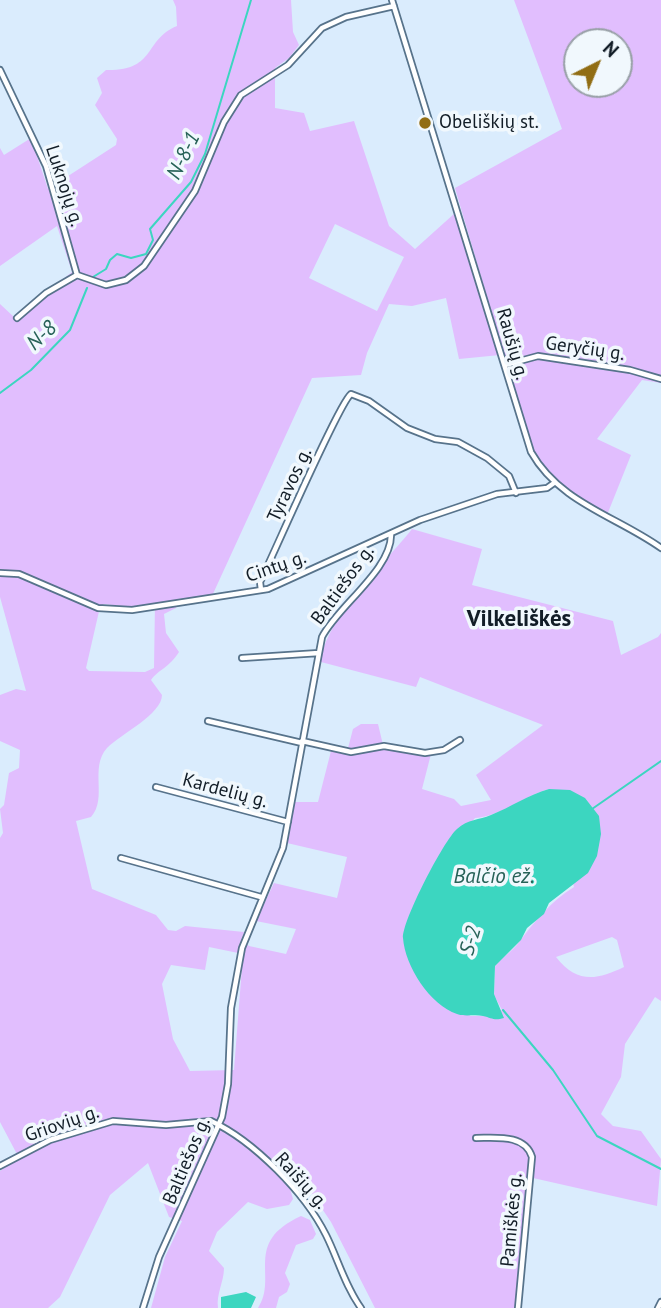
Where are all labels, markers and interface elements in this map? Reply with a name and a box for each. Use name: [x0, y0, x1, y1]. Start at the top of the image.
north arrow: [563, 28, 633, 98]
text: N: [598, 36, 624, 62]
place label: Obeliškių st.: [439, 112, 539, 134]
marker: Obeliškių st.: [417, 115, 433, 131]
water label: N-8-1: [162, 128, 206, 184]
street label: Luknojų g.: [40, 143, 88, 229]
street label: Raušių g.: [491, 306, 533, 382]
water label: N-8: [22, 316, 62, 356]
street label: Geryčių g.: [544, 332, 626, 366]
street label: Tyravos g.: [263, 444, 317, 526]
street label: Baltiešos g.: [307, 541, 379, 629]
street label: Cintų g.: [243, 546, 309, 588]
district label: Vilkeliškės: [467, 605, 571, 633]
street label: Kardelių g.: [180, 769, 270, 813]
water label: Balčio ež.: [454, 864, 534, 890]
water label: S-2: [455, 924, 487, 958]
street label: Griovių g.: [22, 1101, 102, 1147]
street label: Baltiešos g.: [158, 1114, 216, 1208]
street label: Raišių g.: [270, 1148, 332, 1214]
street label: Pamiškės g.: [497, 1172, 527, 1268]

